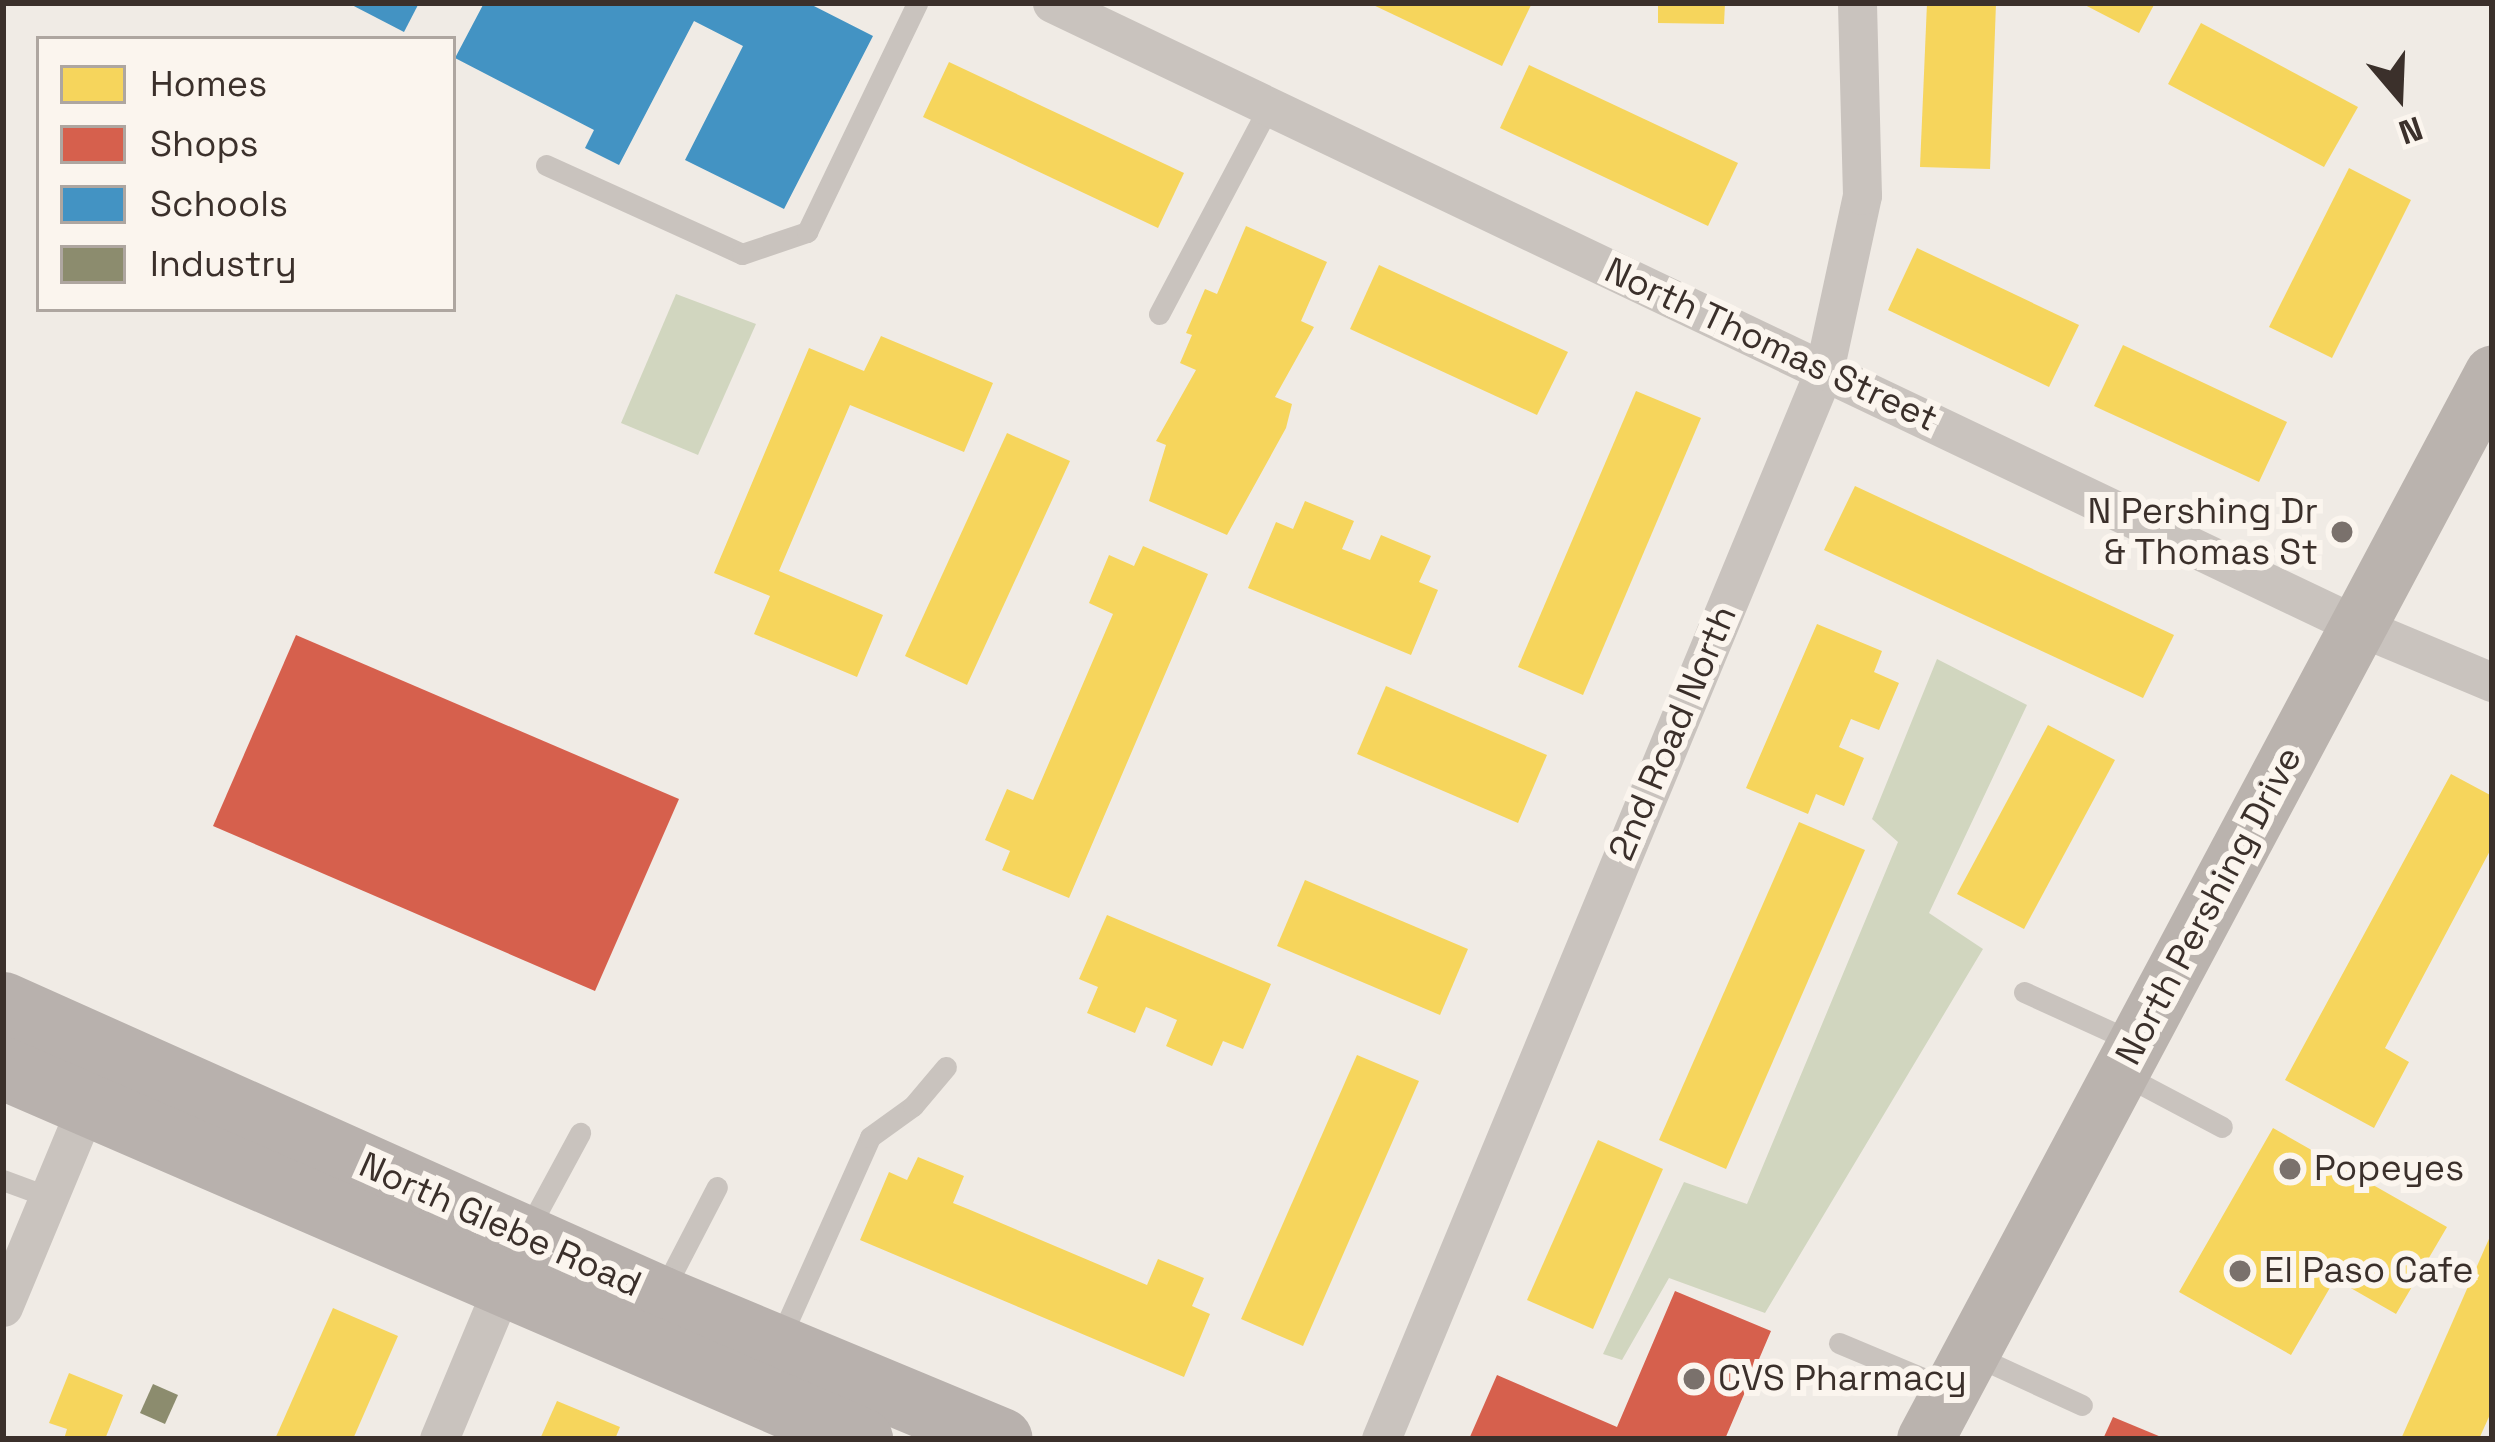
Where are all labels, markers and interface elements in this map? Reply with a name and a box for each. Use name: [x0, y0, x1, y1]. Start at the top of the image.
legend: [36, 36, 456, 312]
north arrow: [2339, 36, 2459, 156]
text: Homes: [150, 61, 267, 107]
text: N: [2393, 107, 2428, 153]
text: Shops: [150, 121, 259, 167]
text: Schools: [150, 181, 288, 227]
text: Industry: [150, 241, 297, 287]
street label: North Thomas Street: [1597, 249, 1945, 441]
place label: N Pershing Dr & Thomas St: [2088, 489, 2318, 574]
marker: N Pershing Dr & Thomas St: [2329, 519, 2355, 545]
street label: 2nd Road North: [1600, 599, 1746, 867]
street label: North Pershing Drive: [2107, 740, 2311, 1072]
street label: North Glebe Road: [353, 1144, 647, 1306]
place label: Popeyes: [2314, 1147, 2464, 1191]
marker: Popeyes: [2277, 1156, 2303, 1182]
place label: El Paso Cafe: [2264, 1249, 2474, 1293]
marker: El Paso Cafe: [2227, 1258, 2253, 1284]
place label: CVS Pharmacy: [1718, 1357, 1967, 1401]
marker: CVS Pharmacy: [1681, 1366, 1707, 1392]

